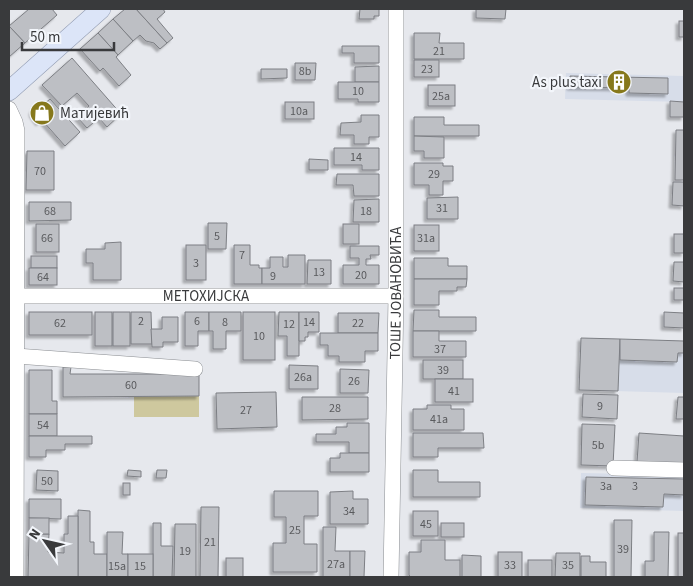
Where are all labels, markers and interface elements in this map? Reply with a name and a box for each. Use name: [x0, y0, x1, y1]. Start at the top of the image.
scale bar: [22, 20, 115, 52]
text: 50 m: [30, 27, 60, 48]
house number: 21: [433, 43, 445, 60]
house number: 23: [421, 61, 433, 78]
house number: 8b: [299, 63, 312, 80]
building icon: As plus taxi: [606, 69, 632, 95]
place label: As plus taxi: [532, 72, 602, 93]
house number: 10: [352, 83, 364, 100]
house number: 25a: [432, 88, 450, 105]
shop icon: Матијевић: [29, 100, 55, 126]
place label: Матијевић: [60, 103, 129, 124]
house number: 10a: [290, 103, 308, 120]
house number: 14: [350, 149, 362, 166]
house number: 70: [34, 163, 46, 180]
house number: 29: [428, 166, 440, 183]
house number: 31: [436, 200, 448, 217]
house number: 68: [44, 203, 56, 220]
house number: 18: [360, 203, 372, 220]
street label: ТОШЕ ЈОВАНОВИЋА: [385, 226, 407, 360]
house number: 5: [214, 228, 220, 245]
house number: 66: [41, 230, 53, 247]
house number: 31a: [417, 230, 435, 247]
house number: 7: [239, 247, 245, 264]
house number: 3: [193, 255, 199, 272]
house number: 13: [313, 264, 325, 281]
house number: 20: [355, 267, 367, 284]
house number: 9: [270, 268, 276, 285]
house number: 64: [37, 269, 49, 286]
street label: МЕТОХИЈСКА: [163, 286, 250, 307]
house number: 2: [138, 313, 144, 330]
house number: 6: [194, 313, 200, 330]
house number: 8: [222, 314, 228, 331]
house number: 14: [303, 314, 315, 331]
house number: 62: [54, 315, 66, 332]
house number: 22: [352, 315, 364, 332]
house number: 12: [283, 316, 295, 333]
house number: 10: [253, 328, 265, 345]
house number: 37: [434, 341, 446, 358]
house number: 39: [437, 362, 449, 379]
house number: 26a: [294, 369, 312, 386]
house number: 26: [348, 373, 360, 390]
house number: 60: [125, 377, 137, 394]
house number: 41: [448, 383, 460, 400]
house number: 9: [597, 398, 603, 415]
house number: 28: [329, 400, 341, 417]
house number: 27: [240, 402, 252, 419]
house number: 41a: [430, 411, 448, 428]
house number: 54: [37, 417, 49, 434]
house number: 5b: [592, 437, 605, 454]
house number: 50: [41, 473, 53, 490]
house number: 3a: [600, 478, 612, 495]
house number: 3: [632, 478, 638, 495]
house number: 34: [343, 503, 355, 520]
north arrow: [20, 516, 70, 566]
house number: 45: [420, 516, 432, 533]
house number: 25: [289, 522, 301, 539]
text: N: [24, 525, 46, 544]
house number: 21: [204, 534, 216, 551]
house number: 39: [617, 541, 629, 558]
house number: 19: [179, 543, 191, 560]
house number: 27a: [327, 556, 345, 573]
house number: 33: [504, 557, 516, 574]
house number: 35: [562, 557, 574, 574]
house number: 15a: [108, 558, 126, 575]
house number: 15: [134, 558, 146, 575]

